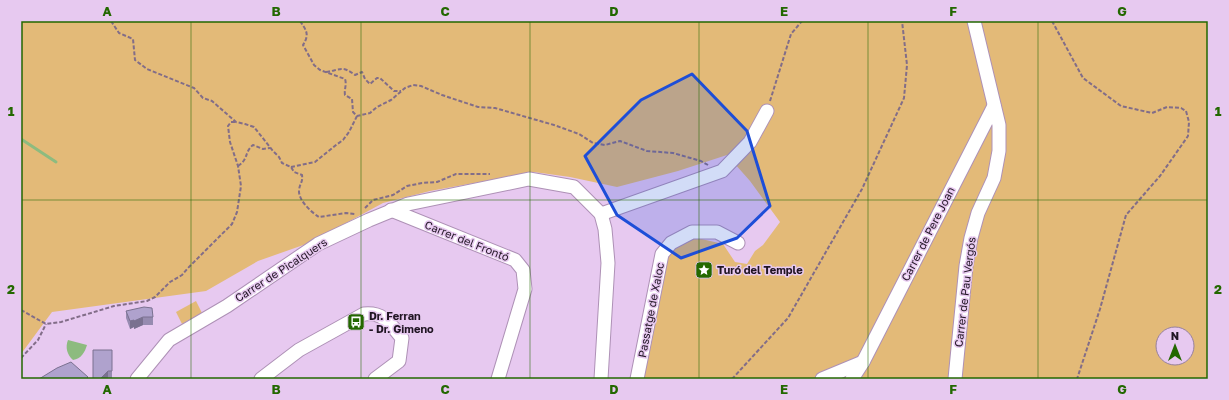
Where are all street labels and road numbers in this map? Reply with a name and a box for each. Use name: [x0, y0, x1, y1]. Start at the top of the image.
street label: Carrer de Pere Joan: [898, 185, 957, 283]
street label: Carrer del Frontó: [423, 218, 512, 264]
street label: Carrer de Picalquers: [232, 235, 329, 304]
street label: Carrer de Pau Vergós: [951, 236, 978, 348]
street label: Passatge de Xaloc: [635, 261, 666, 359]

